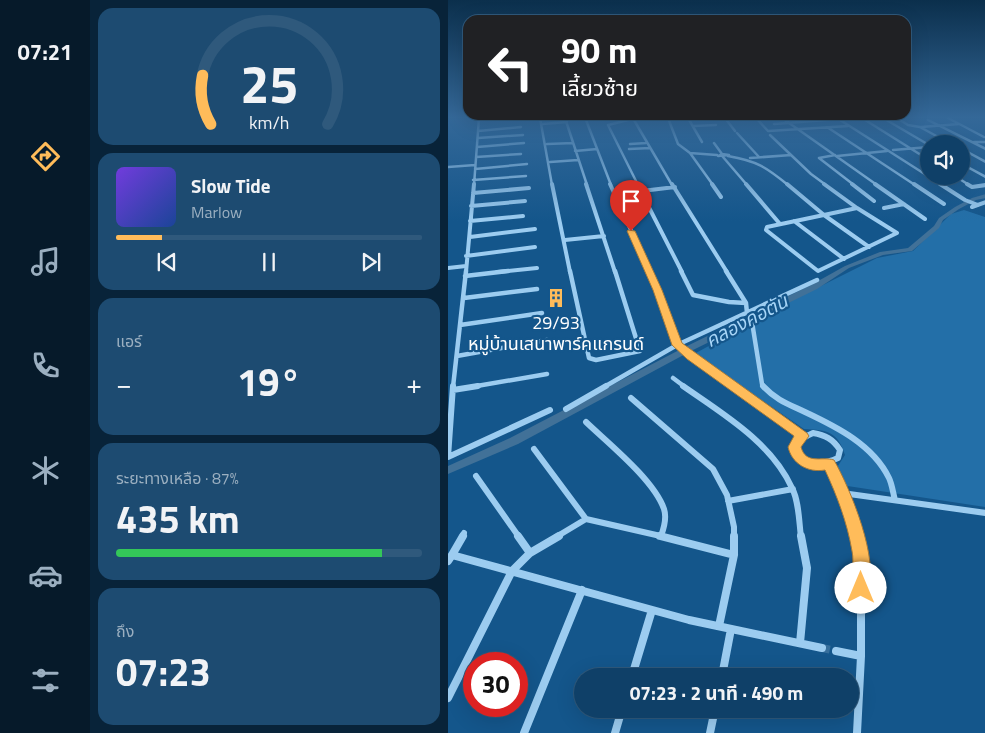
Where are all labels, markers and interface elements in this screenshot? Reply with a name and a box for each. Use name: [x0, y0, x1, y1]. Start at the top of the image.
text: 90 m: [561, 23, 637, 77]
text: 07:21: [18, 35, 72, 69]
icon: left: [478, 35, 543, 100]
text: 25: [240, 44, 298, 123]
text: เลี้ยวซ้าย: [561, 71, 638, 105]
text: km/h: [249, 109, 289, 136]
map controls: [920, 135, 970, 185]
button: sound: [920, 135, 970, 185]
icon: directions: [28, 139, 63, 174]
text: Slow Tide: [191, 171, 270, 200]
pin: [610, 180, 652, 231]
icon: arrive: [617, 187, 645, 215]
text: Marlow: [191, 200, 242, 224]
icon: music: [28, 244, 63, 279]
icon: previous: [153, 248, 181, 276]
icon: pause: [255, 248, 283, 276]
icon: next: [357, 248, 385, 276]
water label: คลองคอตัน: [699, 285, 794, 354]
building icon: 29/93 หมู่บ้านเสนาพาร์คแกรนด์: [545, 287, 567, 309]
place label: 29/93 หมู่บ้านเสนาพาร์คแกรนด์: [468, 309, 644, 357]
text: แอร์: [116, 329, 142, 353]
icon: phone: [28, 348, 63, 383]
text: 19°: [237, 353, 301, 411]
text: −: [116, 362, 132, 405]
text: +: [406, 362, 422, 405]
icon: climate: [28, 453, 63, 488]
text: ระยะทางเหลือ · 87%: [116, 466, 239, 490]
text: 435 km: [116, 490, 240, 548]
icon: car: [28, 558, 63, 593]
position arrow: [834, 561, 886, 613]
text: ถึง: [116, 619, 134, 643]
text: 07:23: [116, 643, 211, 701]
speed limit sign: 30: [463, 652, 528, 717]
icon: filters: [28, 663, 63, 698]
text: 07:23 · 2 นาที · 490 m: [630, 678, 803, 707]

